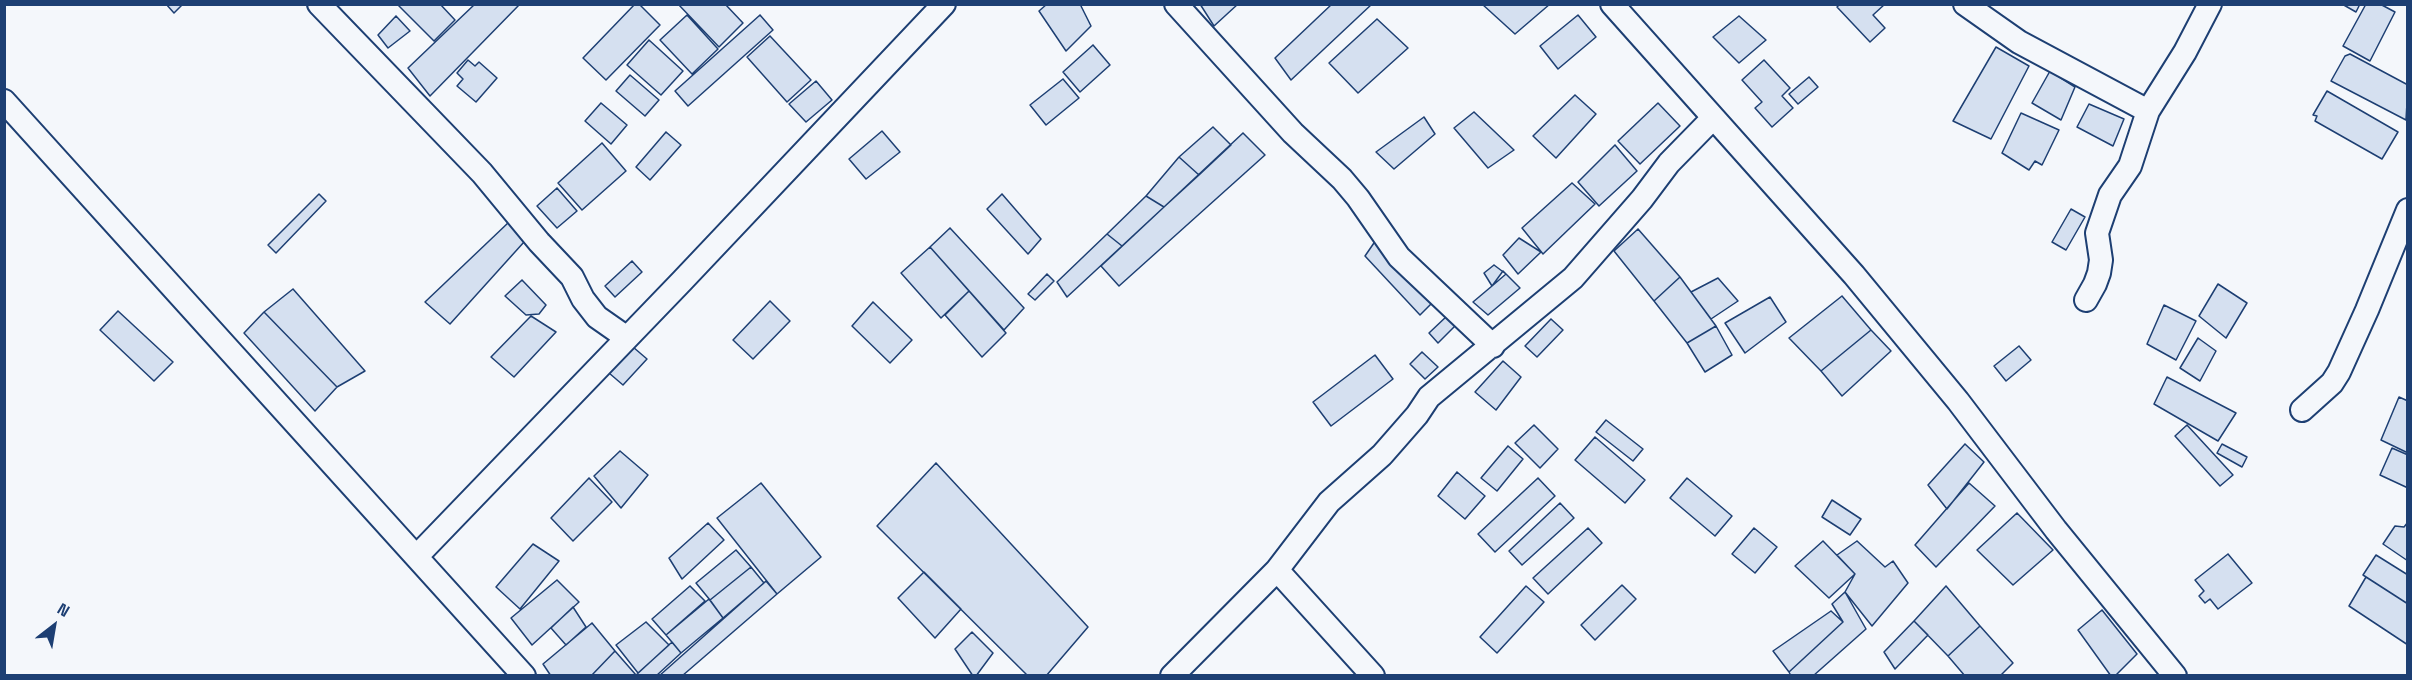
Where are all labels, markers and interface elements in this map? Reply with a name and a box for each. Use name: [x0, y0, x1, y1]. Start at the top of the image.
north arrow: [24, 596, 84, 656]
text: N: [54, 598, 74, 622]

